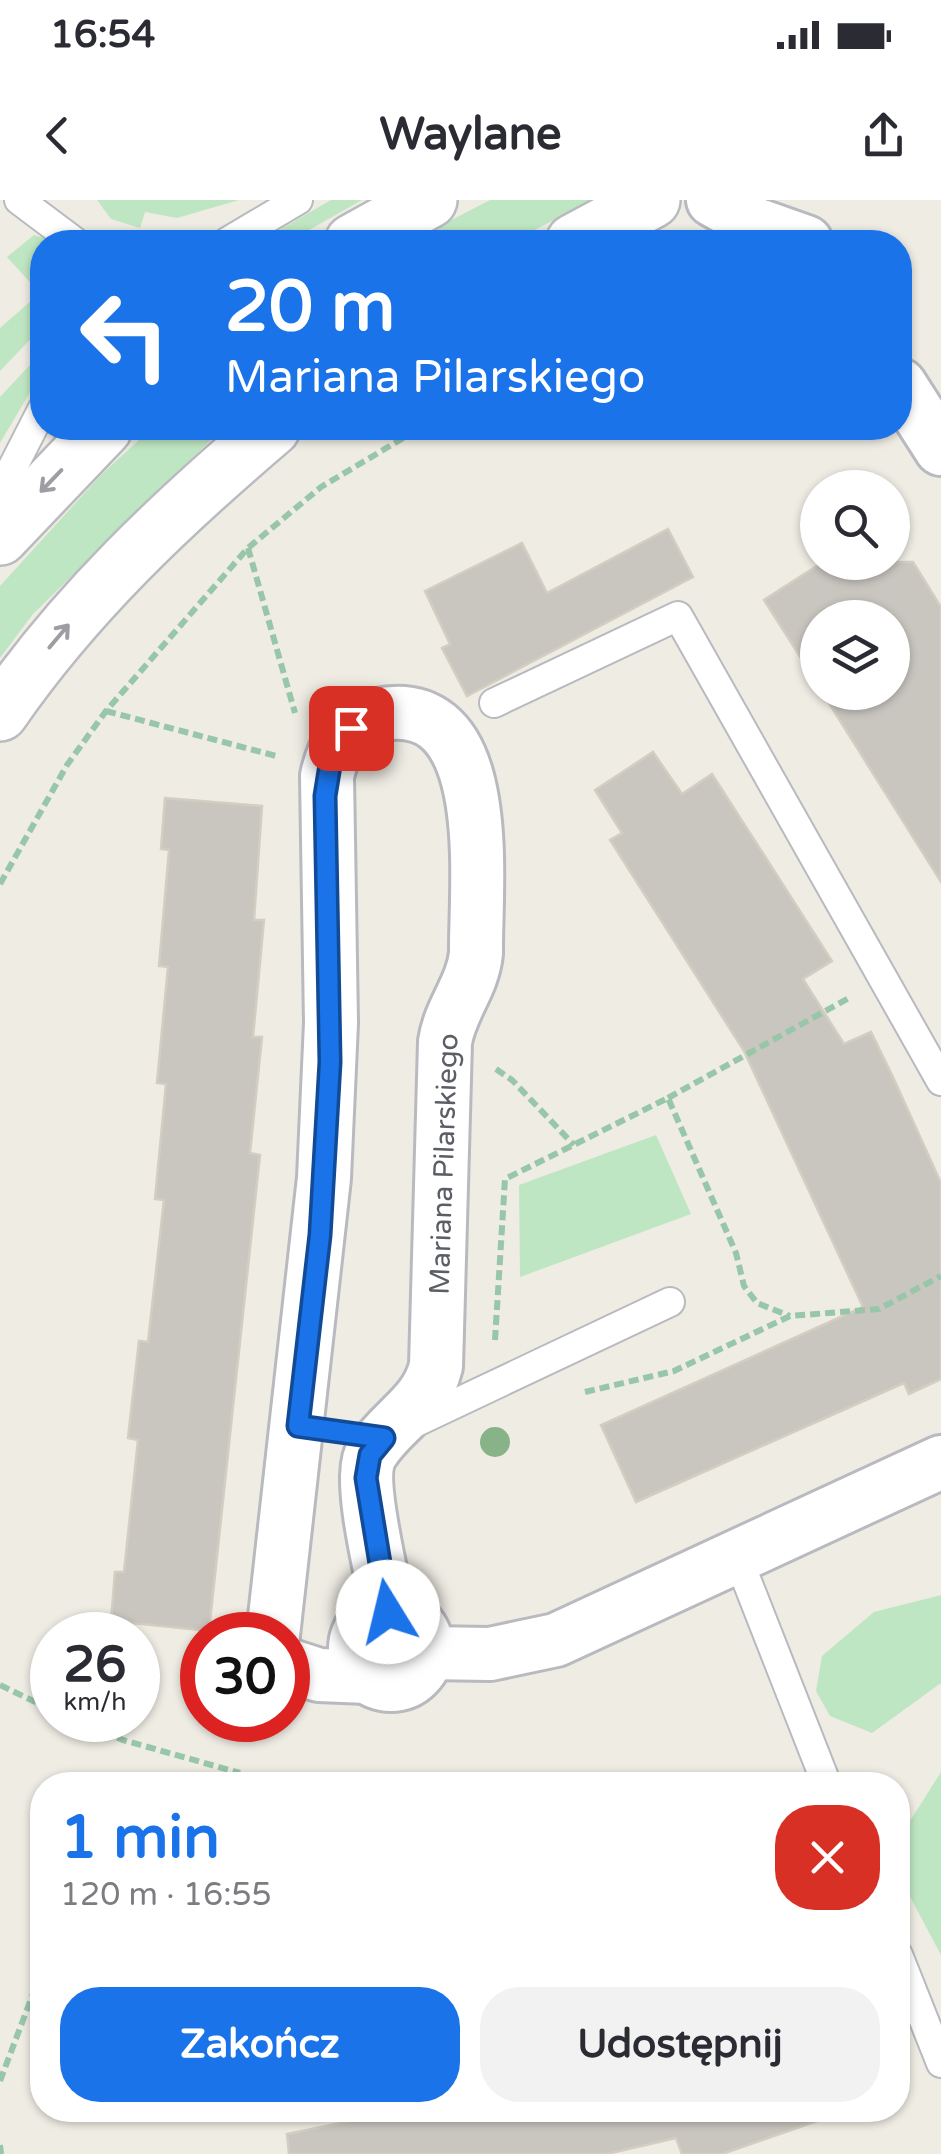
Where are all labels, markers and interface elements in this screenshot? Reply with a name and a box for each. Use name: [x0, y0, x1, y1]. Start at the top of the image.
text: 16:54: [50, 12, 155, 58]
icon: back: [30, 108, 85, 163]
text: Waylane: [379, 108, 562, 162]
icon: share: [856, 108, 911, 163]
text: 20 m: [225, 266, 395, 350]
icon: left: [60, 270, 190, 400]
text: Mariana Pilarskiego: [225, 351, 645, 405]
one-way arrow: [40, 468, 63, 493]
map controls: [800, 470, 910, 710]
button: search: [800, 470, 910, 580]
button: layers: [800, 600, 910, 710]
one-way arrow: [48, 623, 70, 649]
pin: [309, 686, 394, 771]
icon: arrive: [324, 701, 379, 756]
street label: Mariana Pilarskiego: [422, 1033, 466, 1295]
position arrow: [336, 1560, 440, 1664]
speed limit sign: 30: [180, 1612, 310, 1742]
text: 26: [64, 1635, 126, 1695]
text: km/h: [64, 1687, 126, 1717]
text: 1 min: [60, 1802, 220, 1874]
button: close: [775, 1805, 880, 1910]
text: 120 m · 16:55: [60, 1876, 272, 1914]
button: Zakończ: [60, 1987, 460, 2102]
button: Udostępnij: [480, 1987, 880, 2102]

